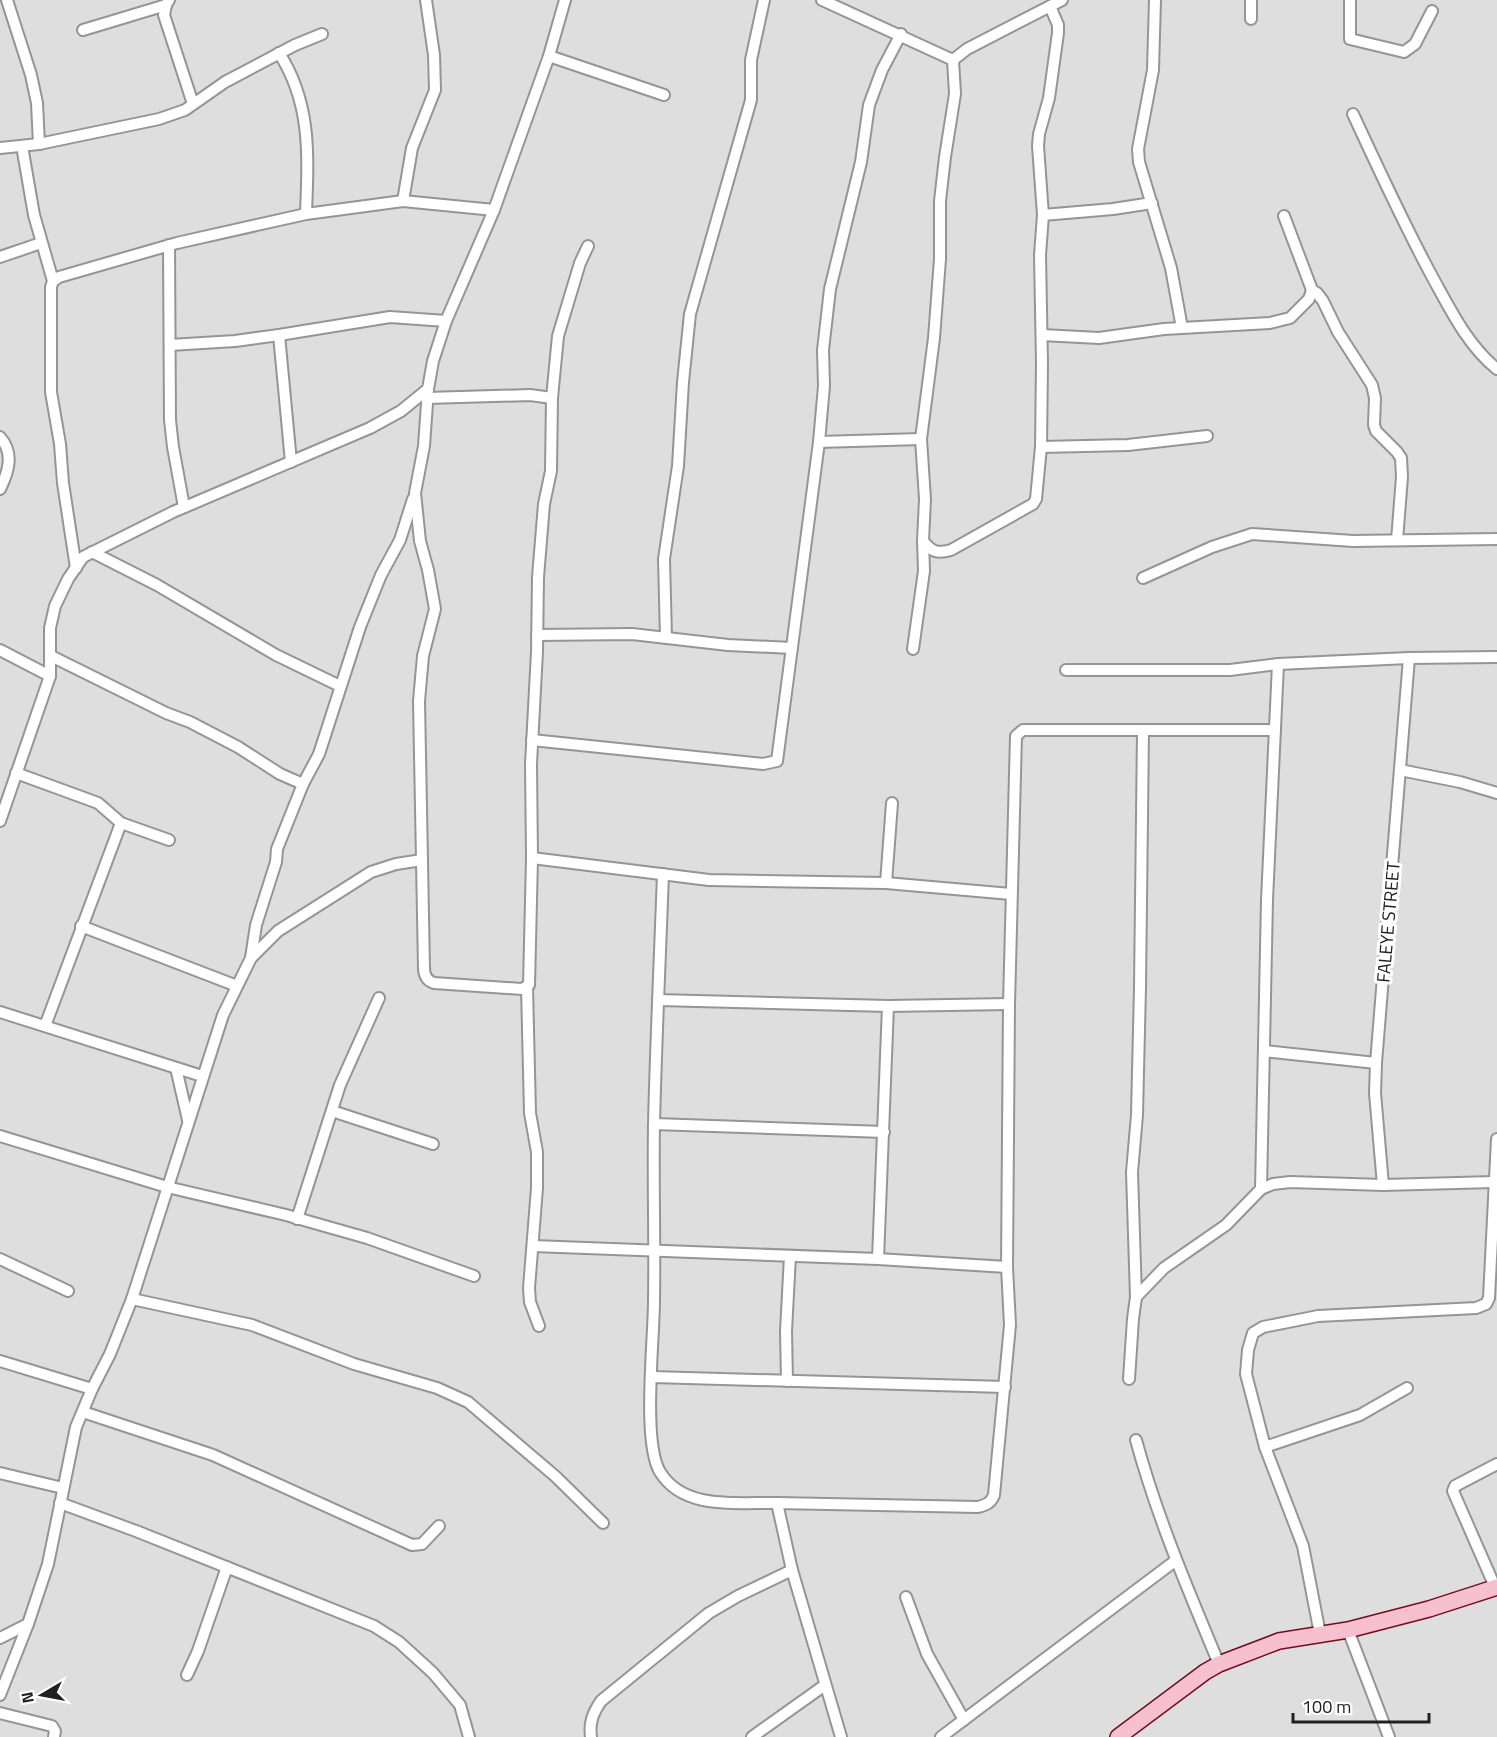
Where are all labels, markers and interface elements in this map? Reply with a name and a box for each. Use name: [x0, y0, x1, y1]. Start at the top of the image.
street label: FALEYE STREET: [1369, 860, 1407, 984]
north arrow: [12, 1665, 72, 1725]
scale bar: [1293, 1686, 1430, 1724]
text: N: [14, 1690, 40, 1705]
text: 100 m: [1302, 1693, 1351, 1720]

